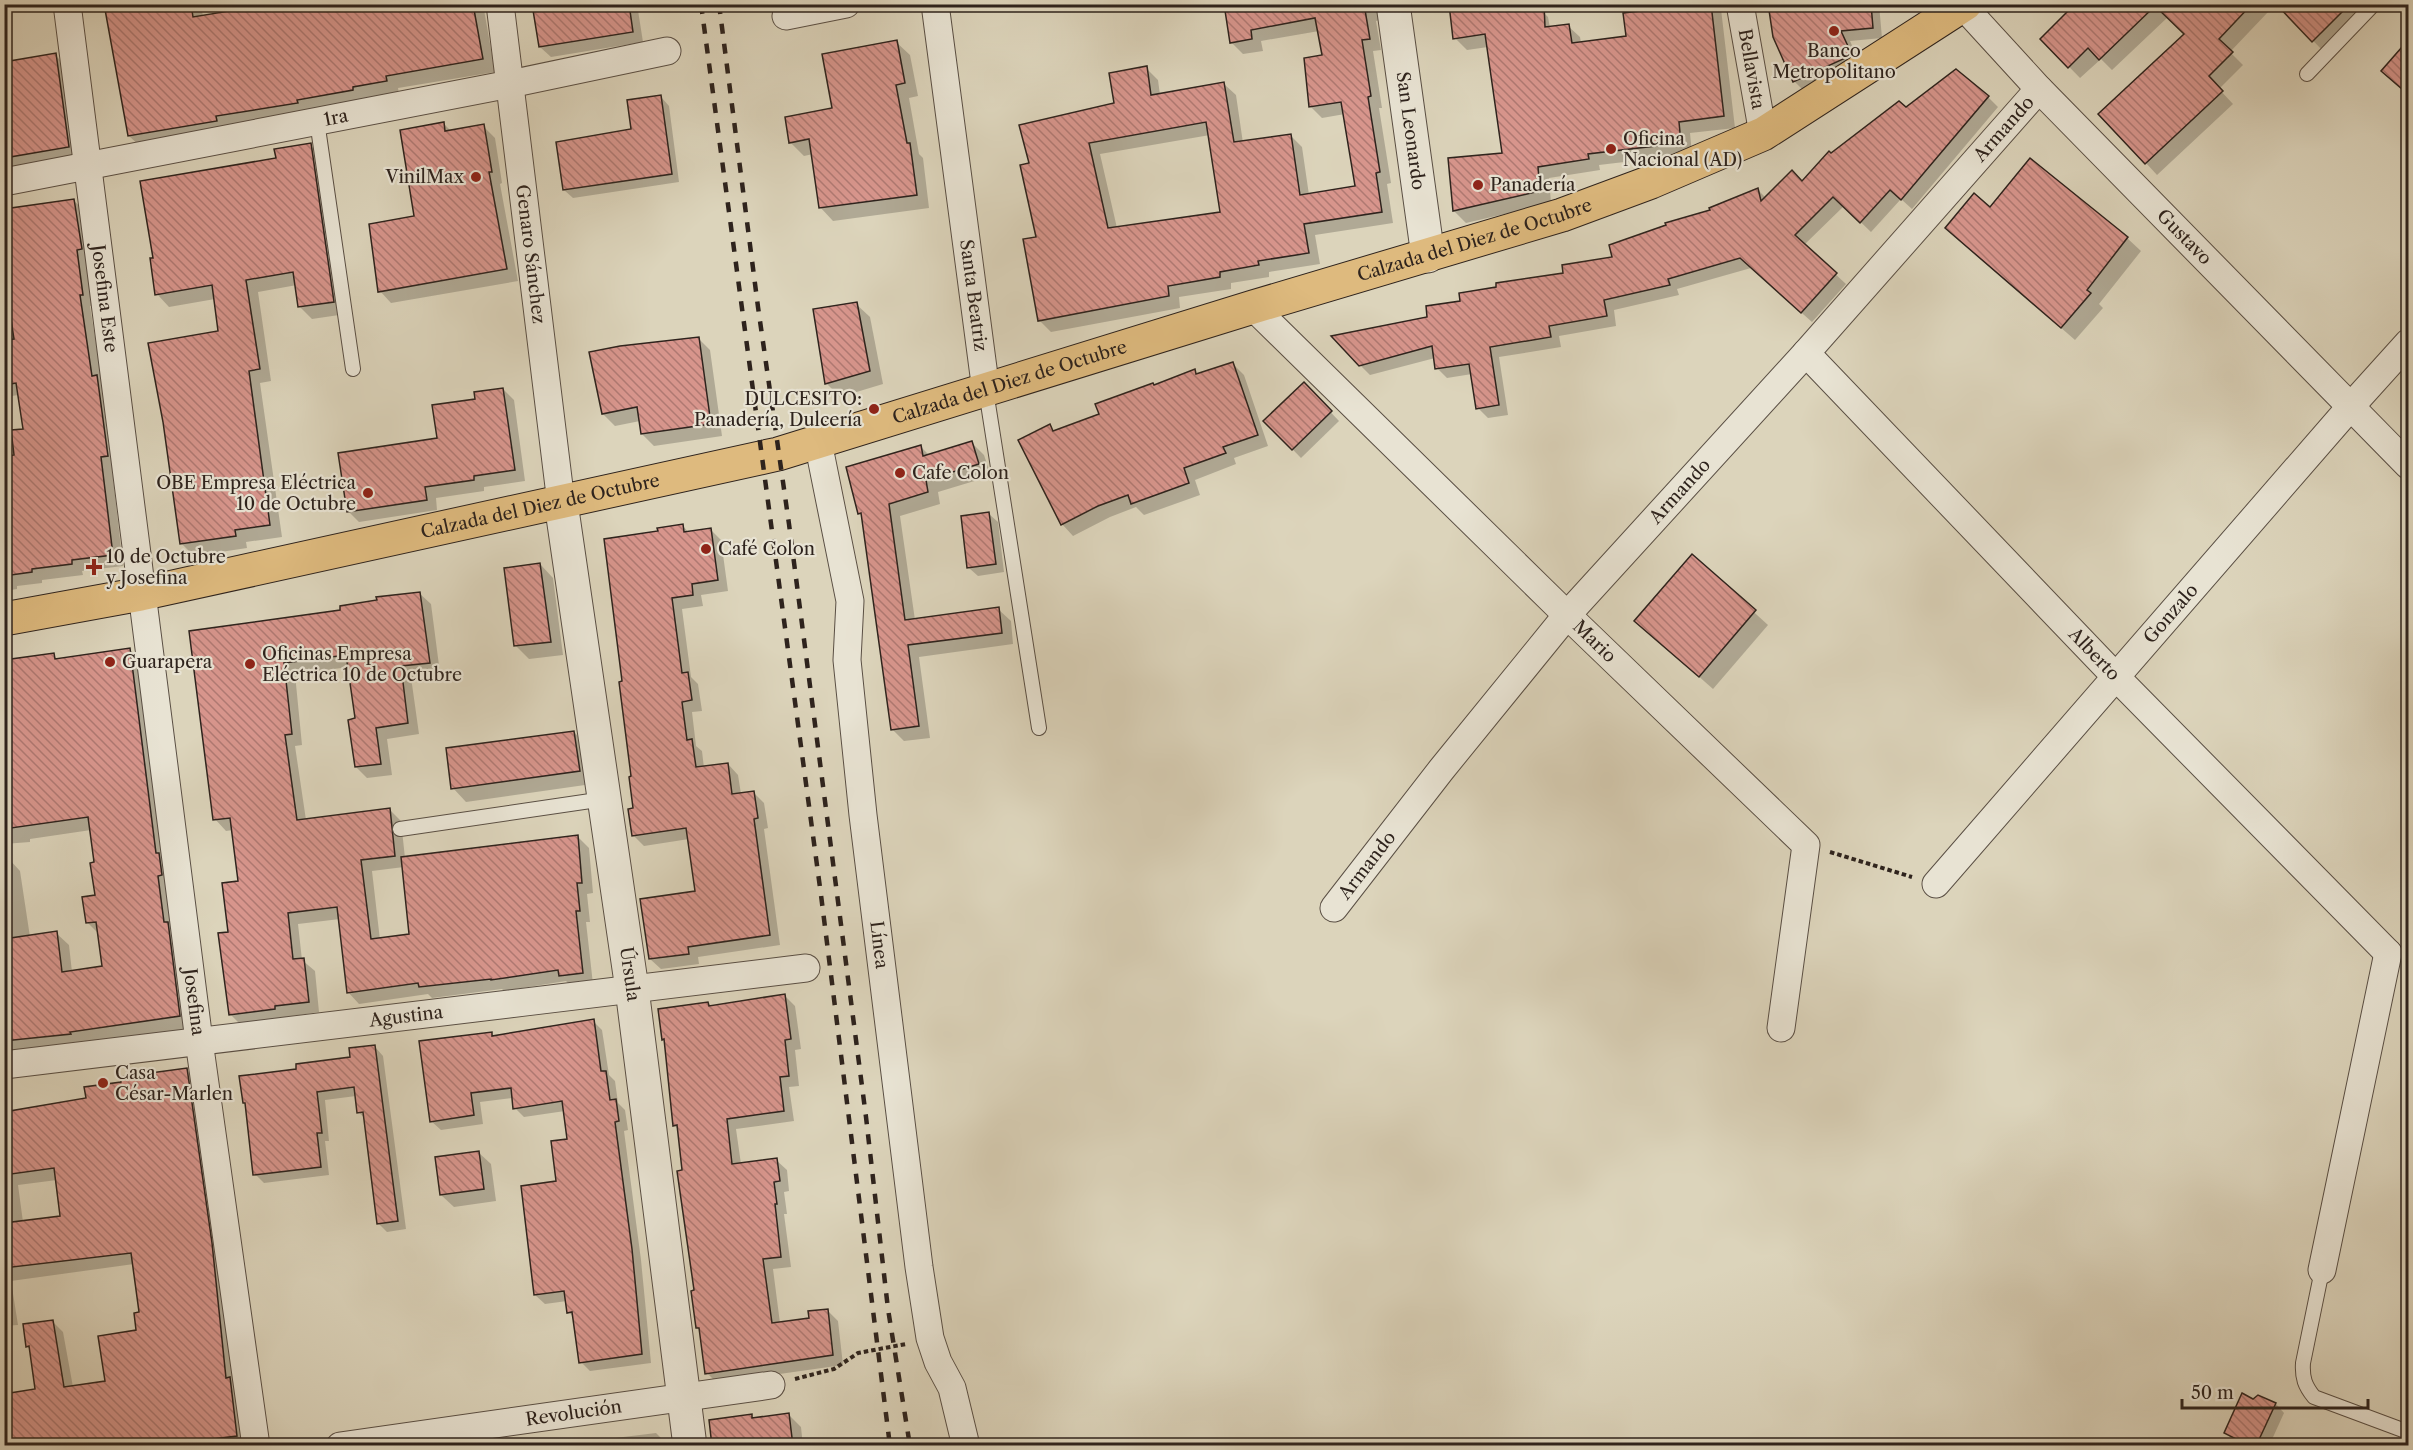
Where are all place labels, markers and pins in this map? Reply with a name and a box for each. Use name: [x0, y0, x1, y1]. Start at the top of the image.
marker: Banco Metropolitano: [1827, 24, 1841, 38]
place label: Banco Metropolitano: [1772, 40, 1896, 83]
place label: Oficina Nacional (AD): [1623, 128, 1742, 171]
marker: Oficina Nacional (AD): [1604, 142, 1618, 156]
place label: VinilMax: [384, 166, 464, 188]
marker: VinilMax: [469, 170, 483, 184]
place label: Panadería: [1490, 174, 1576, 196]
marker: Panadería: [1471, 178, 1485, 192]
place label: DULCESITO: Panadería, Dulcería: [694, 388, 862, 431]
marker: DULCESITO: Panadería, Dulcería: [867, 402, 881, 416]
place label: Cafe Colon: [912, 462, 1009, 484]
marker: Cafe Colon: [893, 466, 907, 480]
place label: OBE Empresa Eléctrica 10 de Octubre: [156, 472, 357, 515]
marker: OBE Empresa Eléctrica 10 de Octubre: [361, 486, 375, 500]
place label: Café Colon: [718, 538, 815, 560]
marker: Café Colon: [699, 542, 713, 556]
place label: 10 de Octubre y Josefina: [105, 546, 226, 589]
marker: 10 de Octubre y Josefina: [87, 560, 101, 574]
place label: Oficinas Empresa Eléctrica 10 de Octubre: [262, 643, 462, 686]
place label: Guarapera: [122, 651, 213, 673]
marker: Guarapera: [103, 655, 117, 669]
marker: Oficinas Empresa Eléctrica 10 de Octubre: [243, 657, 257, 671]
place label: Casa César-Marlen: [115, 1062, 233, 1105]
marker: Casa César-Marlen: [96, 1076, 110, 1090]

